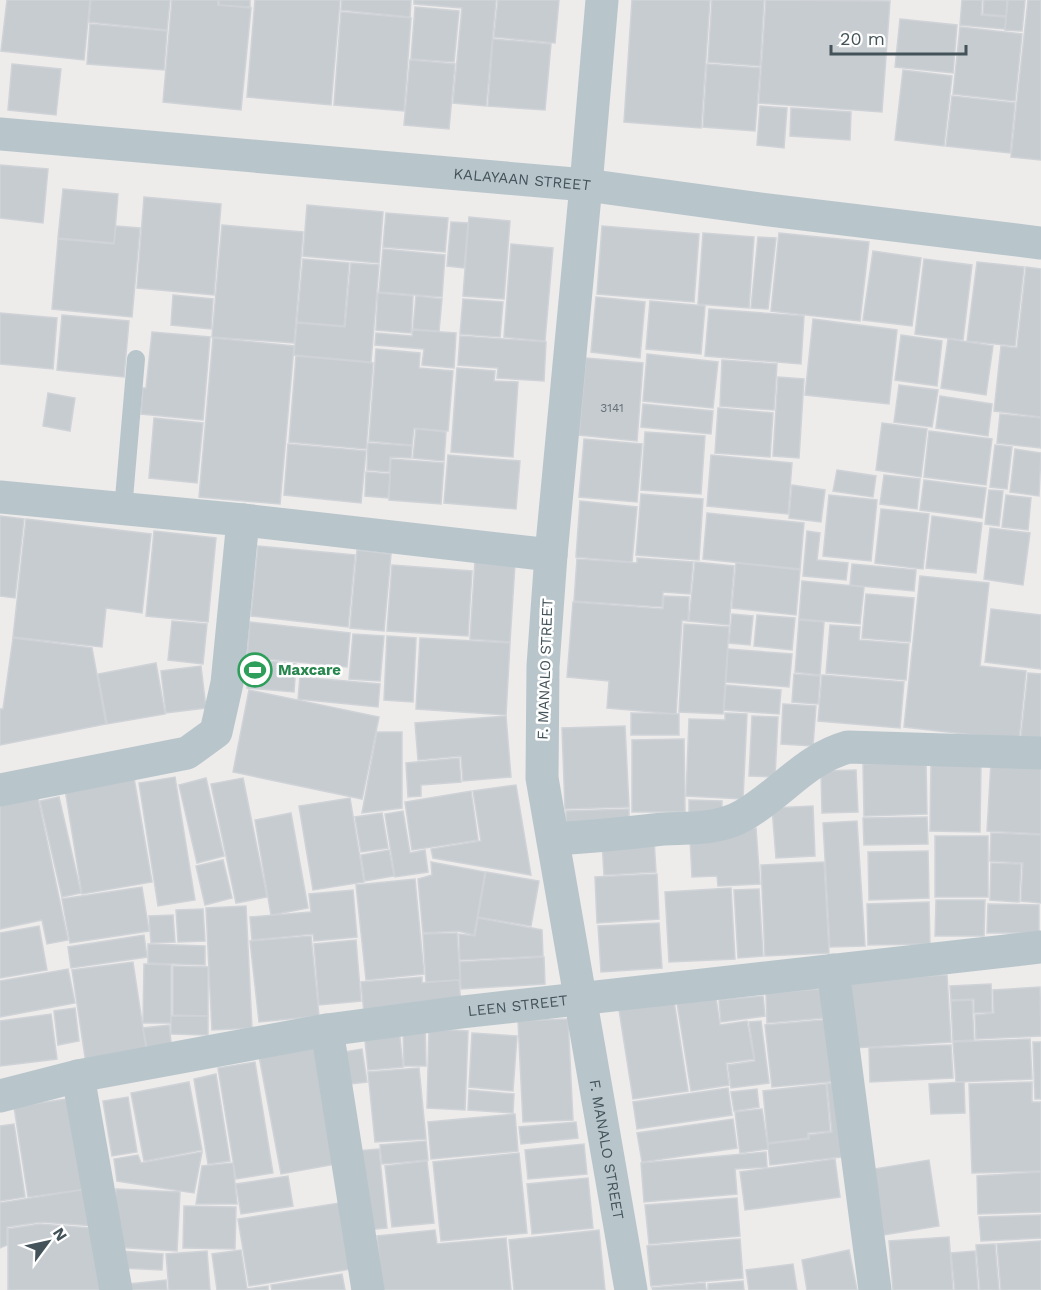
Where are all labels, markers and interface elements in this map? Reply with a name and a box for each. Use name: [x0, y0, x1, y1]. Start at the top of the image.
scale bar: [831, 18, 966, 56]
text: 20 m: [840, 28, 885, 49]
street label: KALAYAAN STREET: [453, 164, 592, 195]
house number: 3141: [600, 401, 624, 415]
street label: F. MANALO STREET: [534, 598, 556, 740]
sports icon: Maxcare: [237, 652, 273, 688]
place label: Maxcare: [278, 661, 341, 679]
street label: LEEN STREET: [467, 991, 569, 1020]
street label: F. MANALO STREET: [586, 1078, 628, 1221]
north arrow: [18, 1212, 78, 1272]
text: N: [49, 1224, 71, 1244]

